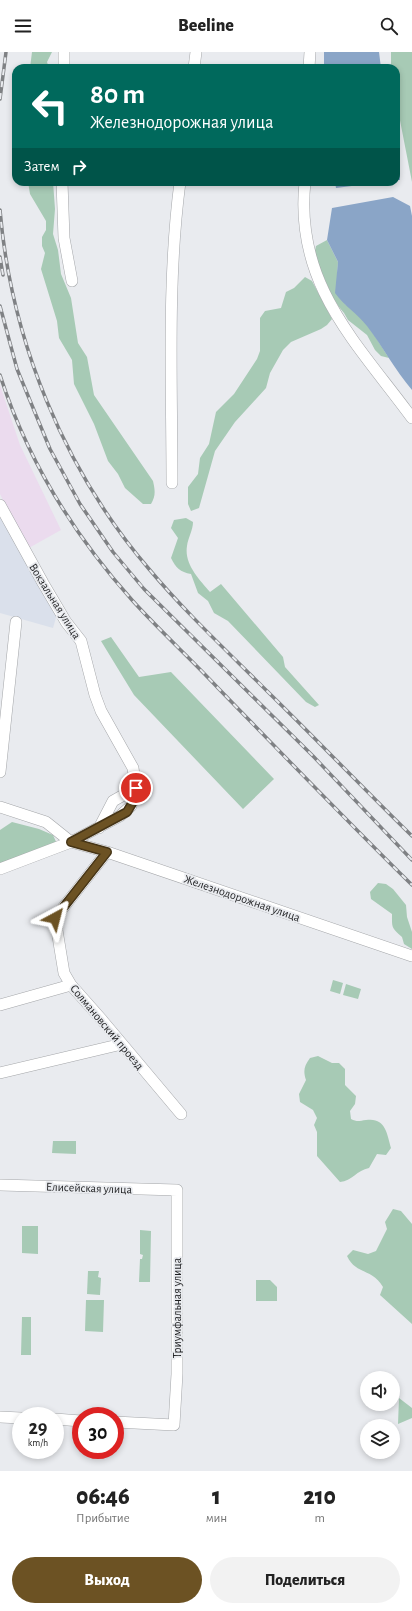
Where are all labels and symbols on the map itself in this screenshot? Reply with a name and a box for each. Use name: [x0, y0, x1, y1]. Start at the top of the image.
street label: Вокзальная улица: [26, 561, 83, 642]
pin: [119, 771, 153, 805]
street label: Железнодорожная улица: [182, 872, 302, 925]
position arrow: [34, 897, 76, 939]
street label: Солмановский проезд: [68, 982, 146, 1072]
street label: Елисейская улица: [46, 1180, 133, 1197]
street label: Триумфальная улица: [171, 1257, 184, 1358]
speed limit sign: 30: [72, 1407, 124, 1459]

